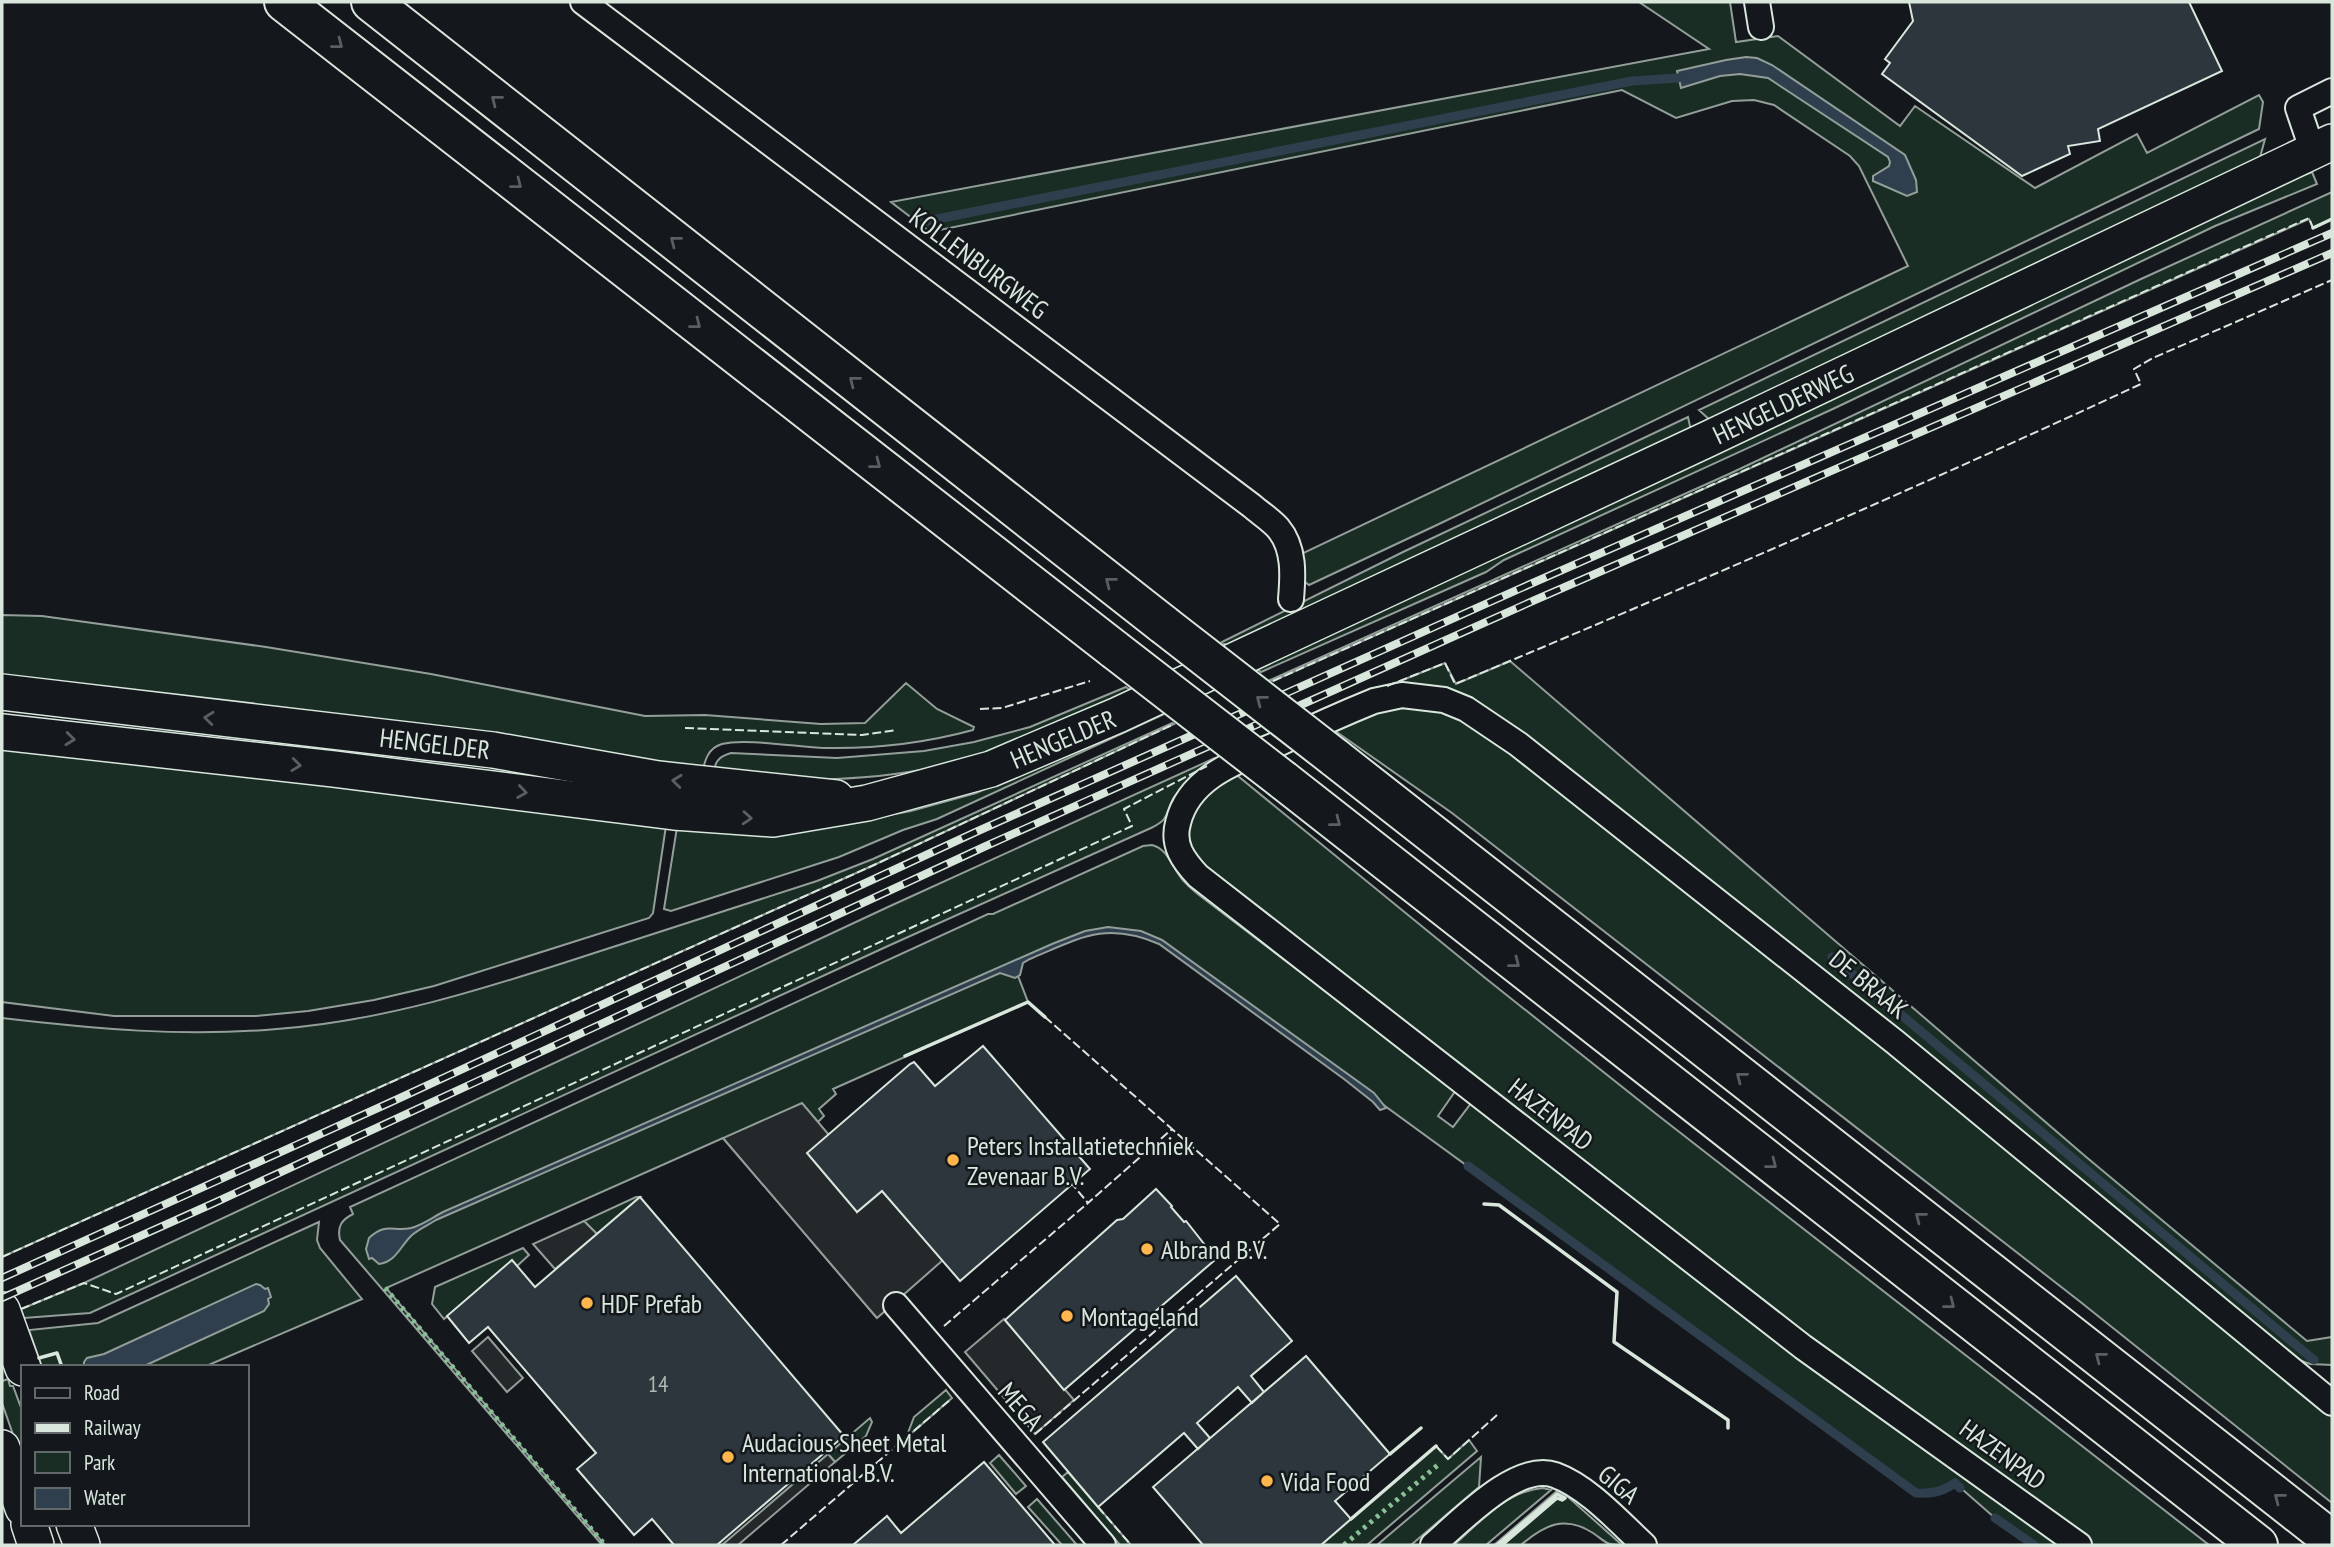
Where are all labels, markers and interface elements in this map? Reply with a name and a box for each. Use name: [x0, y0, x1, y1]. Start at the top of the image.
one-way arrow: [330, 35, 342, 48]
one-way arrow: [491, 96, 504, 109]
one-way arrow: [509, 175, 522, 188]
street label: KOLLENBURGWEG: [903, 200, 1055, 326]
one-way arrow: [670, 236, 683, 249]
one-way arrow: [689, 315, 701, 328]
street label: HENGELDERWEG: [1707, 356, 1858, 451]
one-way arrow: [849, 377, 862, 390]
one-way arrow: [867, 456, 880, 468]
one-way arrow: [1105, 578, 1117, 591]
one-way arrow: [1256, 696, 1269, 709]
street label: HENGELDER: [1005, 702, 1120, 775]
one-way arrow: [204, 710, 215, 725]
street label: HENGELDER: [378, 720, 492, 766]
one-way arrow: [64, 731, 75, 746]
one-way arrow: [290, 757, 302, 772]
one-way arrow: [671, 774, 682, 789]
one-way arrow: [516, 784, 527, 799]
one-way arrow: [742, 810, 753, 825]
one-way arrow: [1329, 814, 1341, 827]
street label: DE BRAAK: [1823, 942, 1915, 1026]
one-way arrow: [1508, 954, 1520, 967]
street label: HAZENPAD: [1502, 1071, 1600, 1157]
one-way arrow: [1737, 1072, 1749, 1085]
place label: Peters Installatietechniek Zevenaar B.V.: [967, 1129, 1194, 1192]
marker: Peters Installatietechniek Zevenaar B.V.: [945, 1152, 961, 1168]
one-way arrow: [1764, 1155, 1776, 1168]
one-way arrow: [1916, 1213, 1928, 1226]
place label: Albrand B.V.: [1161, 1233, 1267, 1266]
marker: Albrand B.V.: [1139, 1241, 1155, 1257]
place label: HDF Prefab: [601, 1287, 702, 1320]
marker: HDF Prefab: [579, 1295, 595, 1311]
one-way arrow: [1943, 1296, 1955, 1309]
place label: Montageland: [1081, 1300, 1199, 1333]
marker: Montageland: [1059, 1308, 1075, 1324]
one-way arrow: [2095, 1353, 2107, 1366]
legend: [21, 1365, 248, 1526]
house number: 14: [648, 1369, 668, 1398]
street label: MEGA: [991, 1375, 1051, 1437]
text: Road: [84, 1379, 120, 1406]
street label: HAZENPAD: [1953, 1412, 2053, 1496]
text: Railway: [84, 1414, 141, 1441]
place label: Audacious Sheet Metal International B.V.: [742, 1426, 946, 1489]
text: Park: [84, 1449, 115, 1476]
marker: Audacious Sheet Metal International B.V.: [720, 1449, 736, 1465]
street label: GIGA: [1592, 1457, 1647, 1511]
place label: Vida Food: [1280, 1465, 1370, 1498]
marker: Vida Food: [1259, 1473, 1275, 1489]
text: Water: [84, 1484, 126, 1511]
one-way arrow: [2274, 1493, 2286, 1506]

